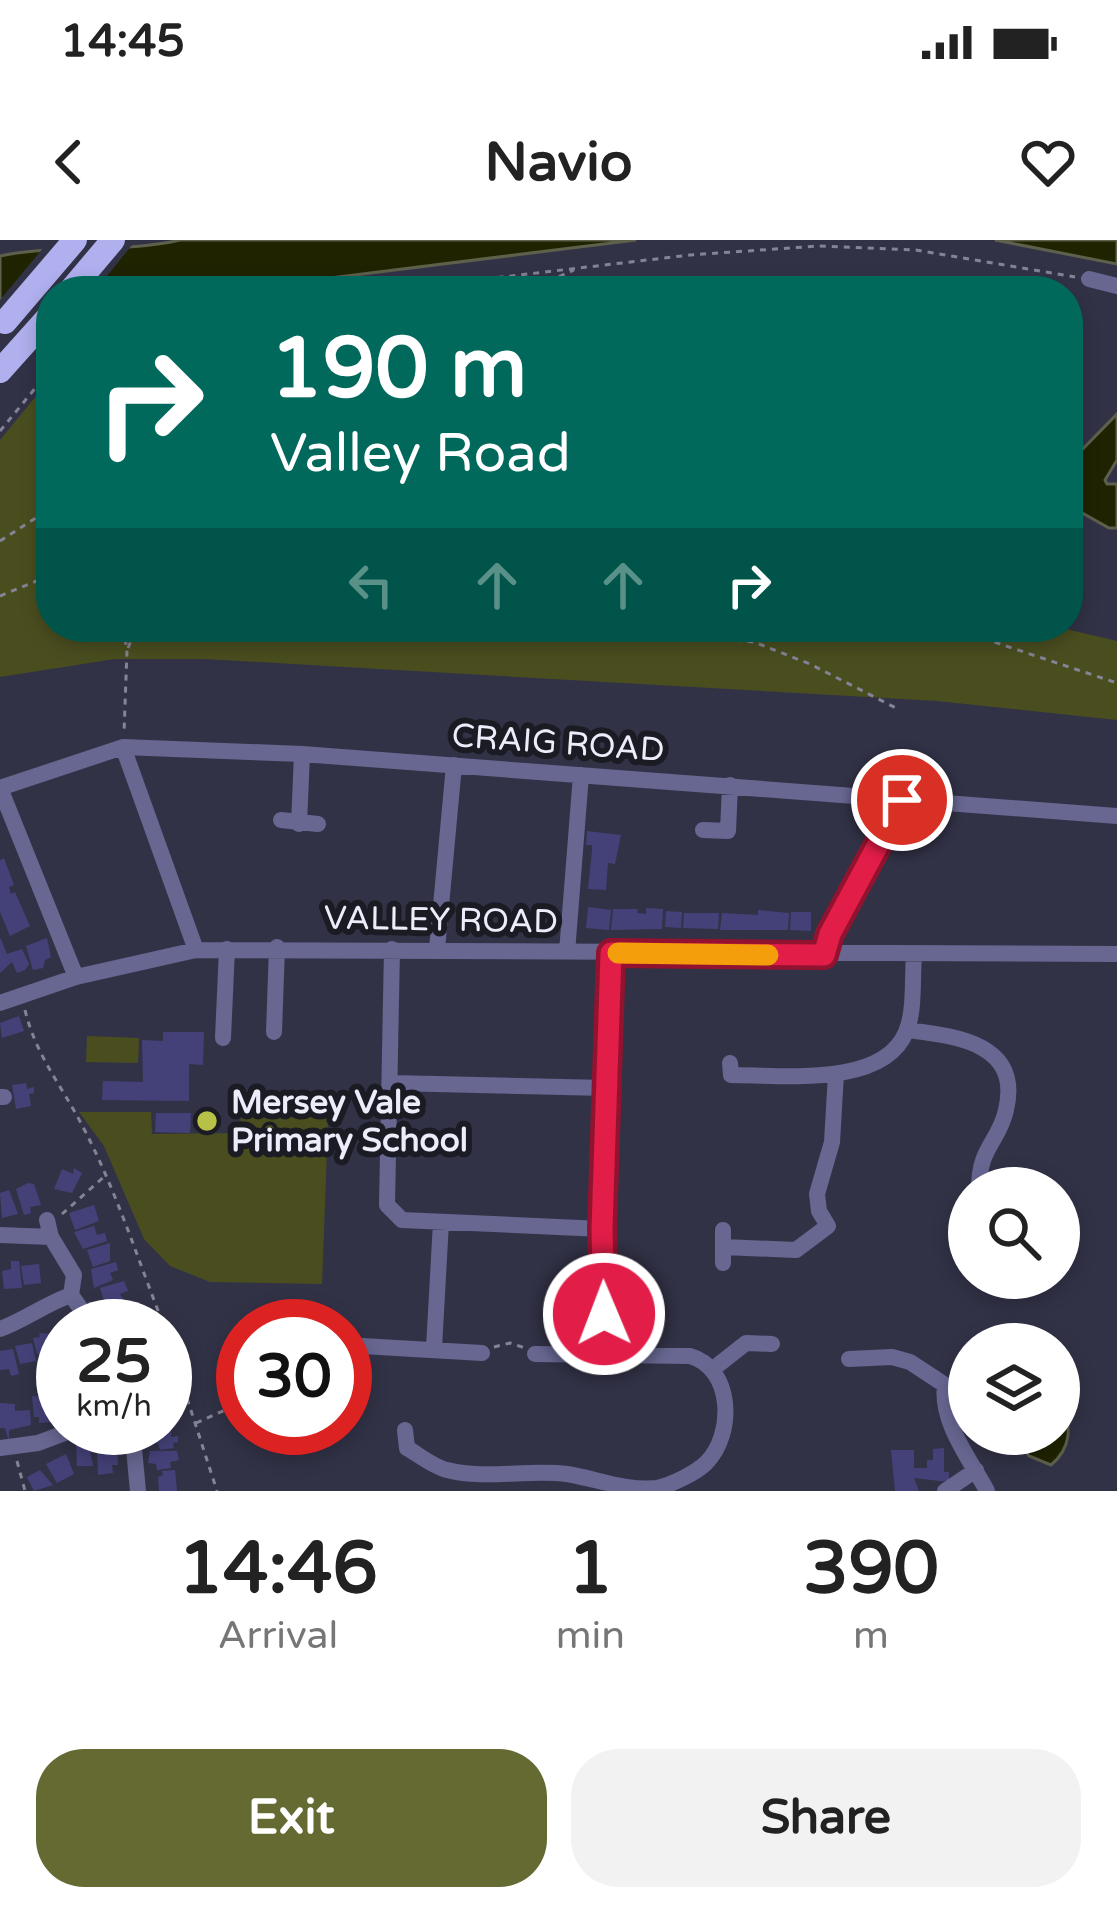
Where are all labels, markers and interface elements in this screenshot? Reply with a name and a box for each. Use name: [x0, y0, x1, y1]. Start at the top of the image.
text: 14:45: [60, 15, 185, 69]
icon: back: [36, 129, 102, 195]
icon: heart: [1015, 129, 1081, 195]
text: Navio: [484, 130, 633, 195]
text: 190 m: [270, 319, 527, 420]
icon: right: [72, 324, 228, 480]
text: Valley Road: [270, 421, 571, 486]
icon: left: [338, 552, 404, 618]
icon: ahead: [464, 552, 530, 618]
icon: ahead: [590, 552, 656, 618]
icon: right: [716, 552, 782, 618]
street label: CRAIG ROAD: [450, 716, 666, 770]
pin: [851, 749, 953, 851]
icon: arrive: [869, 767, 935, 833]
street label: VALLEY ROAD: [324, 898, 558, 942]
place label: Mersey Vale Primary School: [231, 1083, 468, 1160]
marker: Mersey Vale Primary School: [194, 1108, 220, 1134]
map controls: [948, 1167, 1080, 1455]
button: search: [948, 1167, 1080, 1299]
position arrow: [541, 1251, 667, 1377]
speed limit sign: 30: [216, 1299, 372, 1455]
button: layers: [948, 1323, 1080, 1455]
text: 25: [76, 1326, 152, 1398]
text: km/h: [76, 1388, 152, 1425]
text: 14:46: [178, 1526, 378, 1613]
text: 1: [568, 1526, 613, 1613]
text: 390: [803, 1526, 939, 1613]
text: Arrival: [218, 1612, 338, 1659]
text: min: [556, 1612, 625, 1659]
text: m: [853, 1612, 889, 1659]
button: Exit: [36, 1749, 547, 1887]
button: Share: [571, 1749, 1081, 1887]

